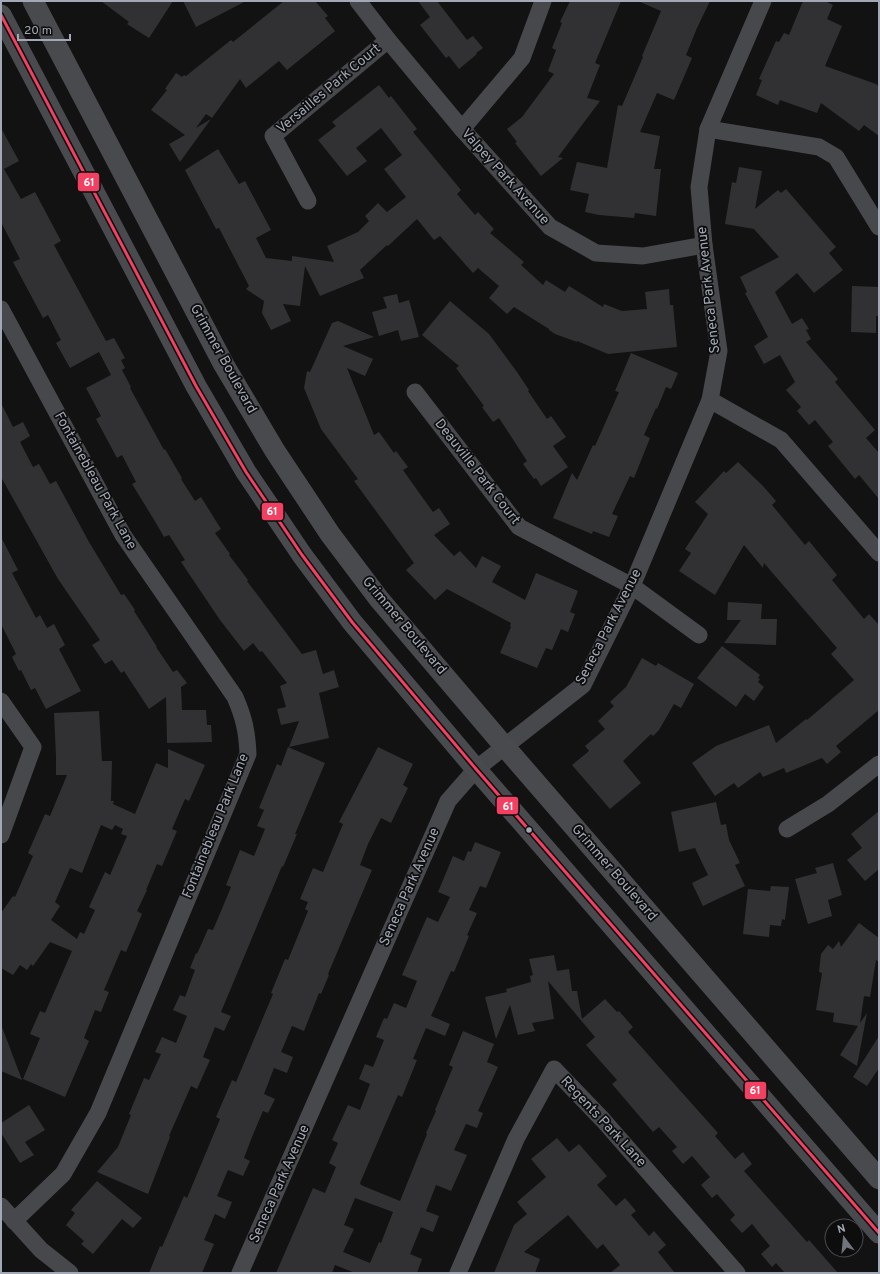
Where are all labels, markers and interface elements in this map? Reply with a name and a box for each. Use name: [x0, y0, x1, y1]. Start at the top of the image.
scale bar: [18, 16, 70, 42]
text: 20 m: [24, 23, 52, 39]
street label: Versailles Park Court: [273, 40, 385, 138]
street label: Valpey Park Avenue: [457, 125, 553, 229]
line badge: 61: [77, 172, 100, 192]
text: 61: [83, 176, 95, 190]
street label: Seneca Park Avenue: [694, 226, 724, 354]
street label: Grimmer Boulevard: [186, 301, 260, 417]
street label: Fontainebleau Park Lane: [50, 409, 140, 553]
street label: Deauville Park Court: [431, 416, 523, 528]
line badge: 61: [261, 502, 284, 521]
text: 61: [266, 505, 278, 519]
street label: Seneca Park Avenue: [572, 566, 646, 688]
street label: Grimmer Boulevard: [358, 574, 450, 678]
street label: Fontainebleau Park Lane: [179, 751, 253, 901]
line badge: 61: [496, 796, 519, 815]
text: 61: [502, 800, 514, 814]
street label: Grimmer Boulevard: [567, 821, 661, 925]
street label: Seneca Park Avenue: [376, 825, 444, 949]
unlabelled marker: [524, 825, 534, 835]
street label: Regents Park Lane: [557, 1073, 649, 1171]
line badge: 61: [744, 1081, 767, 1100]
text: 61: [749, 1084, 761, 1098]
street label: Seneca Park Avenue: [246, 1122, 314, 1246]
north arrow: [824, 1218, 864, 1258]
text: N: [836, 1222, 847, 1237]

